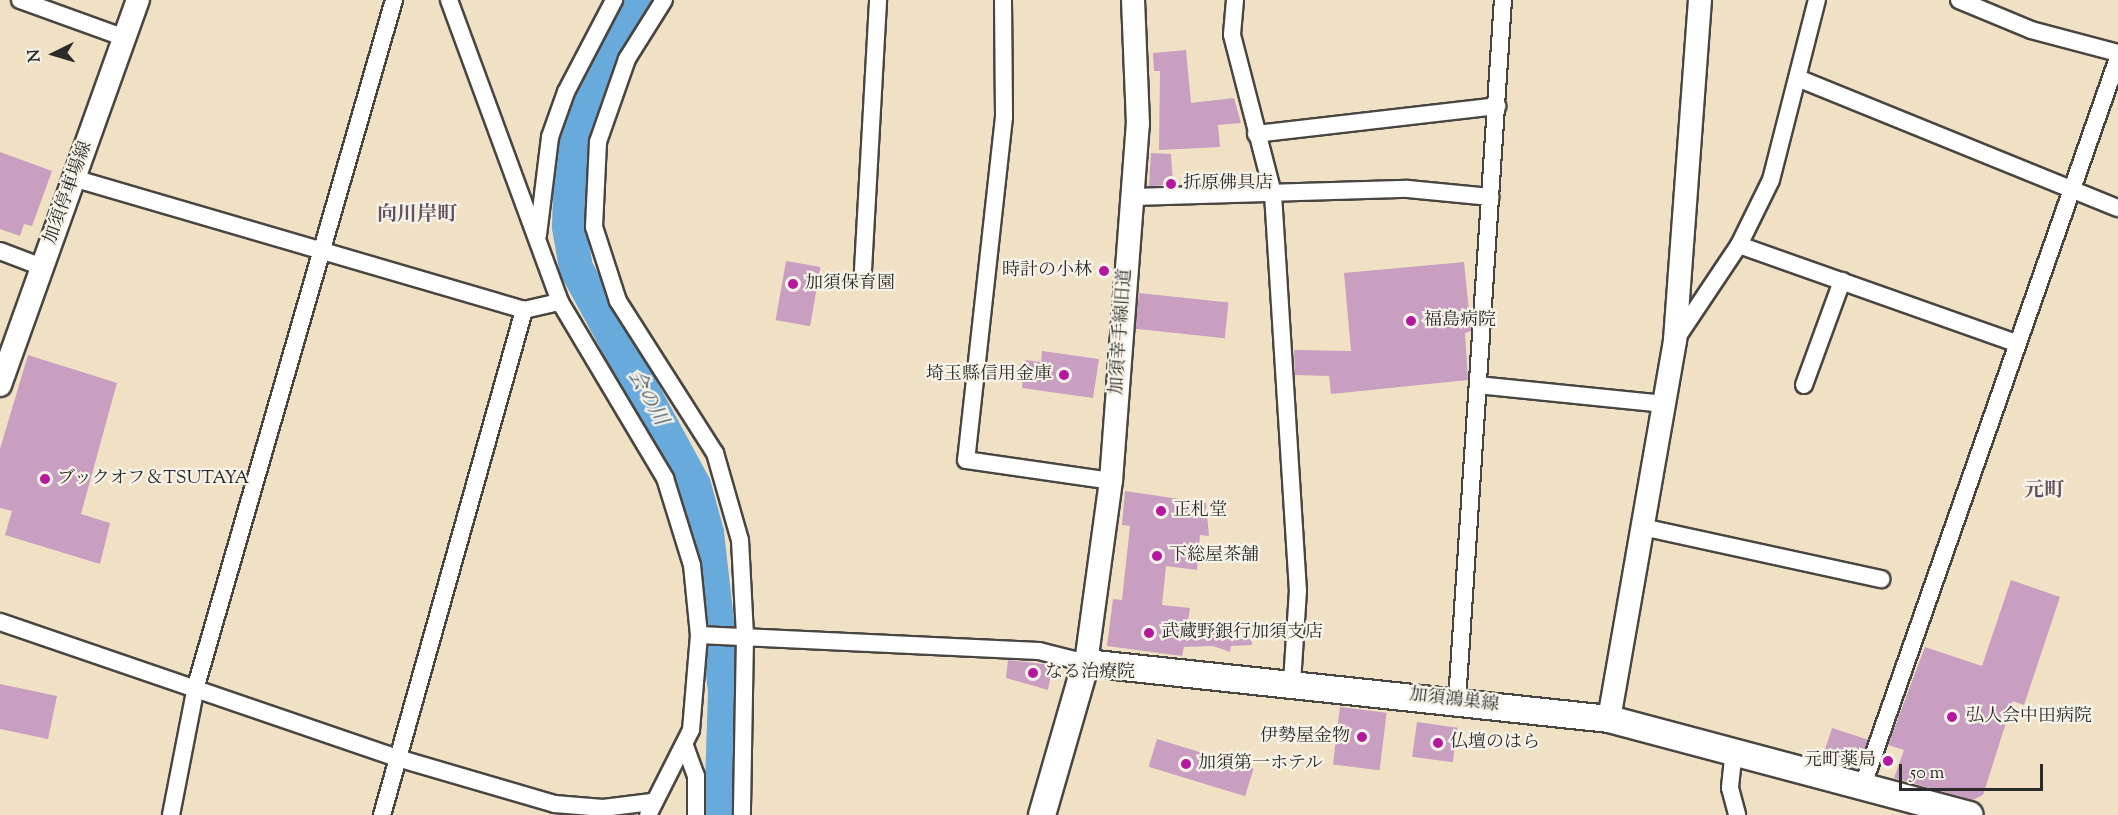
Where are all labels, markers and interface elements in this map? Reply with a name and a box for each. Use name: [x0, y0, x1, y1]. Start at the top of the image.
north arrow: [24, 24, 84, 84]
text: N: [24, 48, 48, 63]
street label: 加須停車場線: [40, 139, 98, 247]
place label: 折原佛具店: [1183, 173, 1273, 195]
marker: 折原佛具店: [1164, 177, 1178, 191]
district label: 向川岸町: [377, 203, 457, 227]
place label: 時計の小林: [1002, 260, 1092, 282]
marker: 時計の小林: [1097, 264, 1111, 278]
street label: 加須幸手線旧道: [1107, 268, 1137, 396]
place label: 加須保育園: [805, 273, 895, 295]
marker: 加須保育園: [786, 277, 800, 291]
place label: 福島病院: [1424, 310, 1496, 332]
marker: 福島病院: [1402, 312, 1420, 330]
place label: 埼玉縣信用金庫: [926, 364, 1052, 386]
water label: 会の川: [622, 366, 672, 430]
marker: 埼玉縣信用金庫: [1057, 368, 1071, 382]
place label: ブックオフ＆TSUTAYA: [57, 468, 251, 490]
marker: ブックオフ＆TSUTAYA: [38, 472, 52, 486]
district label: 元町: [2024, 479, 2064, 503]
place label: 正札堂: [1173, 500, 1227, 522]
marker: 正札堂: [1154, 504, 1168, 518]
place label: 下総屋茶舗: [1169, 545, 1259, 567]
marker: 下総屋茶舗: [1150, 549, 1164, 563]
place label: 武蔵野銀行加須支店: [1161, 622, 1323, 644]
marker: 武蔵野銀行加須支店: [1142, 626, 1156, 640]
place label: なる治療院: [1045, 662, 1135, 684]
marker: なる治療院: [1026, 666, 1040, 680]
street label: 加須鴻巣線: [1408, 685, 1500, 717]
place label: 弘人会中田病院: [1966, 706, 2092, 728]
marker: 弘人会中田病院: [1943, 708, 1961, 726]
place label: 伊勢屋金物: [1260, 726, 1350, 748]
marker: 伊勢屋金物: [1355, 730, 1369, 744]
place label: 仏壇のはら: [1450, 732, 1540, 754]
marker: 仏壇のはら: [1431, 736, 1445, 750]
place label: 元町薬局: [1804, 750, 1876, 772]
scale bar: [1902, 752, 2046, 790]
place label: 加須第一ホテル: [1198, 753, 1324, 775]
marker: 元町薬局: [1881, 754, 1895, 768]
marker: 加須第一ホテル: [1179, 757, 1193, 771]
text: 50 m: [1910, 761, 1944, 787]

